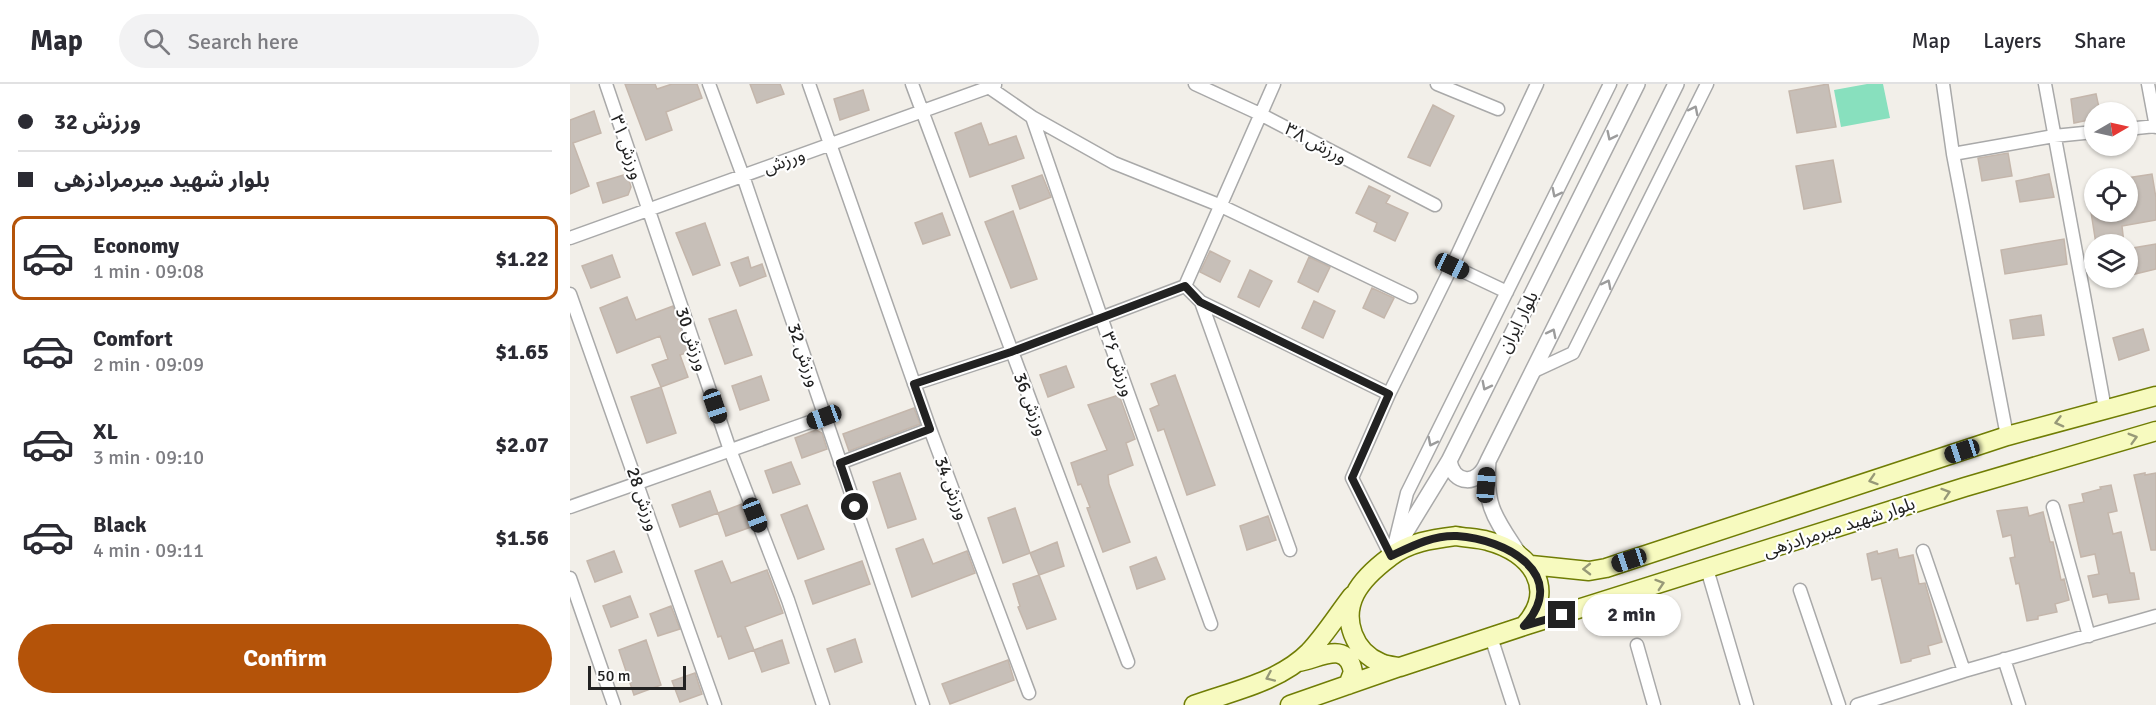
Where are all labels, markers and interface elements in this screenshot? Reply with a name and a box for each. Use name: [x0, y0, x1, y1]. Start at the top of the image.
search box: [119, 14, 539, 68]
text: Map: [30, 24, 83, 58]
icon: search: [140, 25, 173, 58]
text: Search here: [188, 28, 299, 55]
text: Map: [1912, 28, 1950, 54]
text: Layers: [1983, 28, 2041, 54]
text: Share: [2074, 28, 2126, 54]
north arrow: [2084, 102, 2138, 156]
map controls: [2084, 102, 2138, 288]
one-way arrow: [1687, 105, 1699, 116]
text: ورزش 32: [54, 108, 141, 135]
street label: ورزش ۳۱: [606, 112, 648, 182]
street label: ورزش ۳۸: [1281, 118, 1351, 168]
one-way arrow: [1606, 130, 1618, 141]
street label: ورزش: [760, 143, 808, 179]
text: بلوار شهید میرمرادزهی: [54, 166, 270, 193]
button: locate: [2084, 168, 2138, 222]
one-way arrow: [1552, 186, 1563, 197]
icon: car: [21, 231, 75, 285]
text: Economy: [93, 232, 179, 259]
button: layers: [2084, 234, 2138, 288]
text: $1.22: [495, 245, 549, 272]
car: [1432, 250, 1472, 282]
text: 1 min · 09:08: [93, 259, 204, 284]
one-way arrow: [1600, 280, 1612, 291]
street label: بلوار ایران: [1493, 287, 1543, 357]
street label: ورزش 30: [671, 304, 713, 374]
street label: ورزش 32: [783, 320, 825, 390]
icon: car: [21, 324, 75, 378]
text: Comfort: [93, 325, 173, 352]
one-way arrow: [1545, 328, 1556, 339]
street label: ورزش ۳۶: [1097, 329, 1139, 399]
text: $1.65: [495, 338, 549, 365]
text: 2 min · 09:09: [93, 352, 204, 377]
street label: ورزش 36: [1009, 369, 1053, 439]
one-way arrow: [1482, 380, 1493, 390]
car: [701, 386, 729, 426]
car: [804, 402, 844, 432]
one-way arrow: [2054, 415, 2065, 427]
icon: car: [21, 417, 75, 471]
text: XL: [93, 418, 118, 445]
text: $2.07: [495, 431, 549, 458]
one-way arrow: [2127, 433, 2138, 445]
one-way arrow: [1427, 436, 1439, 447]
car: [1942, 437, 1982, 465]
text: 3 min · 09:10: [93, 445, 204, 470]
street label: ورزش 34: [930, 453, 974, 523]
street label: ورزش 28: [622, 464, 664, 534]
car: [1476, 466, 1496, 504]
one-way arrow: [1868, 473, 1879, 485]
one-way arrow: [1940, 488, 1951, 500]
street label: بلوار شهید میرمرادزهی: [1760, 492, 1918, 562]
route start: [841, 493, 868, 520]
car: [740, 495, 770, 535]
icon: car: [21, 510, 75, 564]
text: Black: [93, 511, 147, 538]
text: $1.56: [495, 524, 549, 551]
text: 4 min · 09:11: [93, 538, 204, 563]
car: [1609, 546, 1649, 574]
one-way arrow: [1583, 563, 1592, 576]
one-way arrow: [1654, 579, 1665, 591]
callout: 2 min: [1583, 594, 1682, 636]
route end: [1548, 601, 1575, 628]
text: 2 min: [1607, 602, 1656, 627]
button: Confirm: [18, 624, 552, 693]
scale bar: [588, 663, 686, 690]
text: 50 m: [597, 666, 631, 686]
one-way arrow: [1266, 670, 1277, 682]

